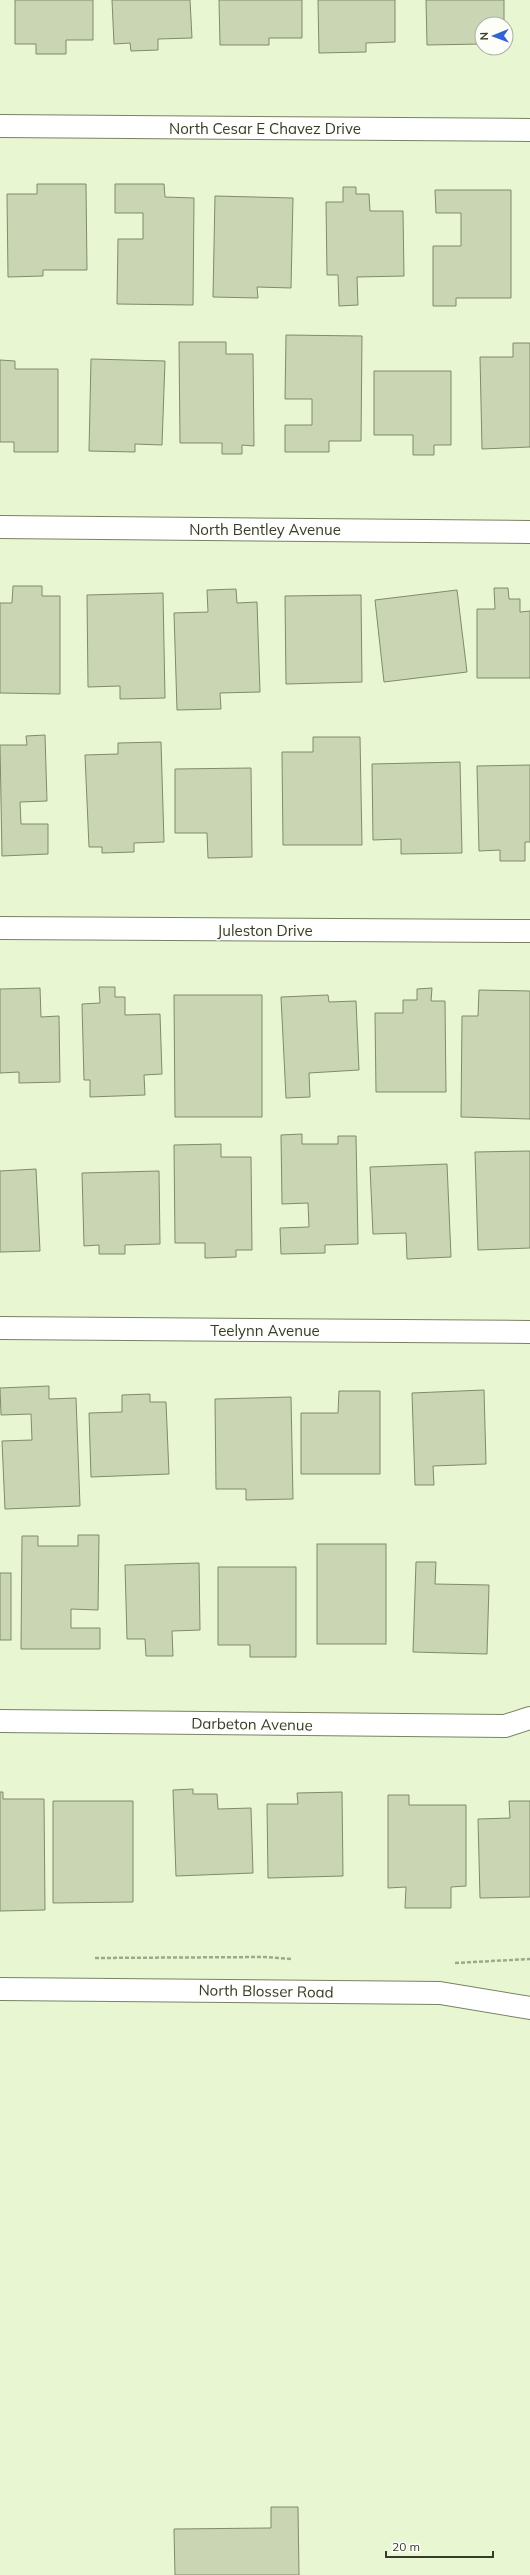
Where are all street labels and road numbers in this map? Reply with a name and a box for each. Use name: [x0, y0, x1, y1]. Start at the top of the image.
street label: North Cesar E Chavez Drive: [169, 119, 361, 138]
street label: North Bentley Avenue: [189, 520, 341, 539]
street label: Juleston Drive: [217, 921, 313, 940]
street label: Teelynn Avenue: [210, 1321, 320, 1340]
street label: Darbeton Avenue: [191, 1713, 313, 1735]
street label: North Blosser Road: [198, 1980, 334, 2002]

